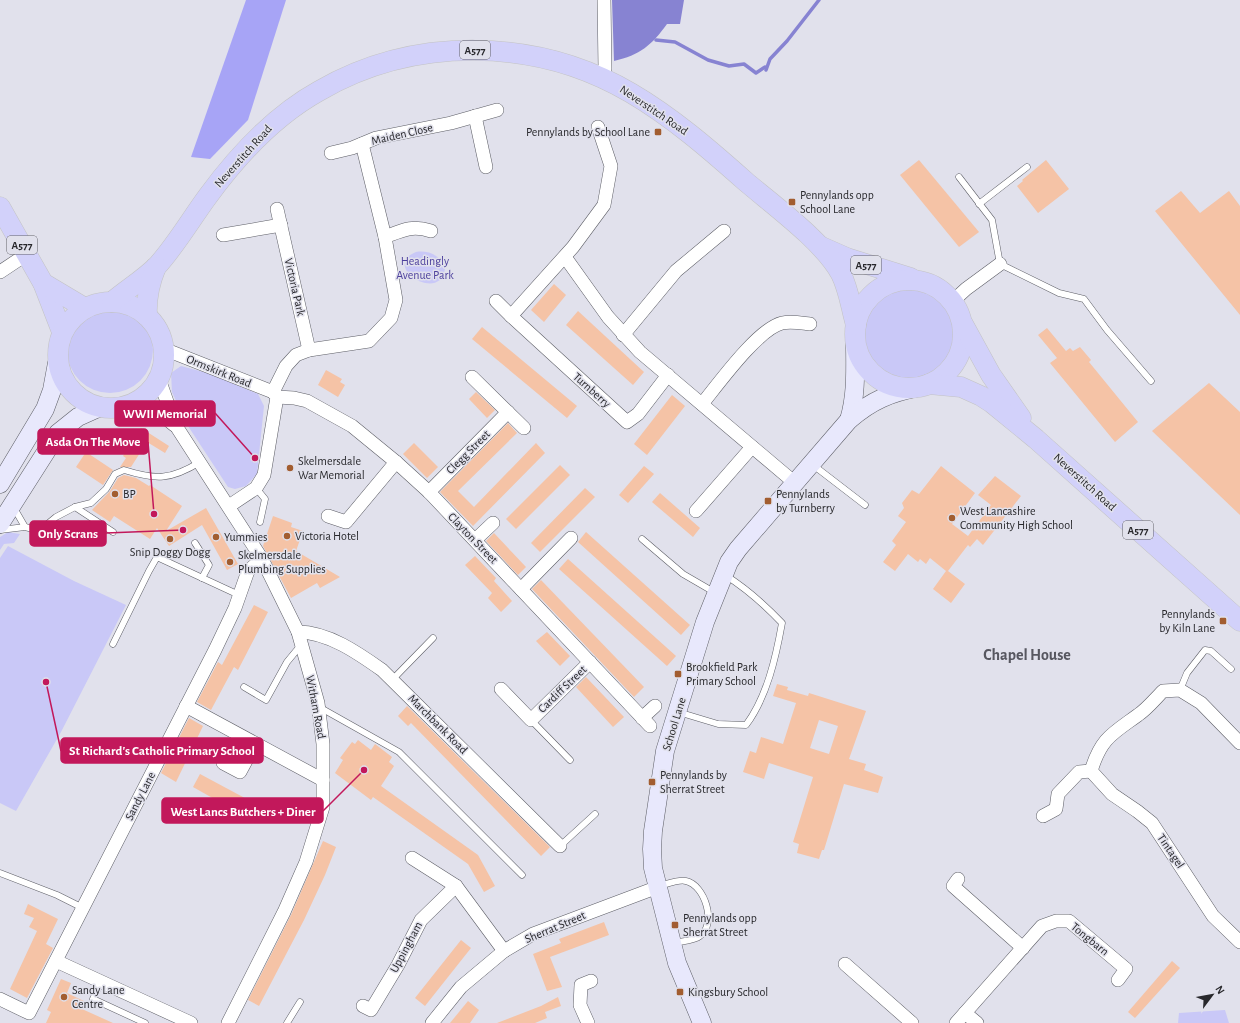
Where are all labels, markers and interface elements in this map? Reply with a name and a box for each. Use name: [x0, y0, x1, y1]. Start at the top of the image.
road number: A577: [460, 41, 490, 59]
street label: Neverstitch Road: [618, 83, 690, 137]
street label: Maiden Close: [370, 121, 434, 147]
street label: Neverstitch Road: [212, 122, 274, 190]
place label: Pennylands by School Lane: [526, 126, 650, 139]
marker: Pennylands by School Lane: [653, 127, 663, 137]
place label: Pennylands opp School Lane: [800, 189, 874, 215]
marker: Pennylands opp School Lane: [787, 197, 797, 207]
road number: A577: [7, 236, 37, 254]
park label: Headingly Avenue Park: [396, 255, 454, 281]
road number: A577: [851, 256, 881, 274]
street label: Victoria Park: [283, 257, 308, 317]
street label: Ormskirk Road: [185, 352, 253, 390]
street label: Turnberry: [570, 370, 613, 411]
callout: WWII Memorial: [115, 401, 215, 426]
text: WWII Memorial: [123, 408, 207, 421]
street label: Clegg Street: [444, 428, 492, 476]
callout: Asda On The Move: [38, 429, 148, 454]
text: Asda On The Move: [46, 436, 140, 449]
street label: Neverstitch Road: [1051, 451, 1119, 513]
place label: Skelmersdale War Memorial: [298, 455, 365, 481]
marker: Skelmersdale War Memorial: [285, 463, 295, 473]
place label: BP: [123, 488, 136, 500]
place label: Pennylands by Turnberry: [776, 488, 835, 515]
marker: BP: [110, 489, 120, 499]
marker: Pennylands by Turnberry: [763, 496, 773, 506]
place label: West Lancashire Community High School: [960, 505, 1073, 532]
street label: Clayton Street: [445, 510, 500, 567]
marker: West Lancashire Community High School: [947, 513, 957, 523]
callout: Only Scrans: [30, 521, 106, 546]
road number: A577: [1123, 521, 1153, 539]
text: Only Scrans: [38, 528, 98, 541]
place label: Victoria Hotel: [295, 530, 359, 542]
place label: Yummies: [224, 531, 268, 543]
marker: Victoria Hotel: [282, 531, 292, 541]
marker: Yummies: [211, 532, 221, 542]
marker: Snip Doggy Dogg: [165, 534, 175, 544]
place label: Snip Doggy Dogg: [130, 546, 210, 559]
place label: Skelmersdale Plumbing Supplies: [238, 549, 326, 575]
marker: Skelmersdale Plumbing Supplies: [225, 557, 235, 567]
place label: Pennylands by Kiln Lane: [1159, 608, 1215, 635]
marker: Pennylands by Kiln Lane: [1218, 616, 1228, 626]
district label: Chapel House: [983, 647, 1071, 663]
place label: Brookfield Park Primary School: [686, 661, 758, 688]
street label: Cardiff Street: [535, 663, 589, 715]
marker: Brookfield Park Primary School: [673, 669, 683, 679]
street label: Witham Road: [304, 674, 328, 740]
street label: Marchbank Road: [406, 692, 470, 756]
street label: School Lane: [660, 696, 688, 752]
callout: St Richard's Catholic Primary School: [61, 738, 263, 763]
text: St Richard's Catholic Primary School: [69, 745, 255, 758]
place label: Pennylands by Sherrat Street: [660, 769, 727, 795]
street label: Sandy Lane: [123, 770, 158, 823]
marker: Pennylands by Sherrat Street: [647, 777, 657, 787]
callout: West Lancs Butchers + Diner: [162, 798, 323, 823]
text: West Lancs Butchers + Diner: [170, 806, 316, 819]
street label: Tintagel: [1155, 832, 1187, 870]
street label: Sherrat Street: [523, 909, 587, 945]
place label: Pennylands opp Sherrat Street: [683, 912, 757, 938]
street label: Uppingham: [388, 920, 424, 974]
marker: Pennylands opp Sherrat Street: [670, 920, 680, 930]
street label: Tongbarn: [1069, 920, 1111, 958]
north arrow: [1192, 975, 1232, 1015]
place label: Sandy Lane Centre: [72, 984, 125, 1010]
text: N: [1213, 984, 1227, 996]
place label: Kingsbury School: [688, 986, 768, 999]
marker: Kingsbury School: [675, 987, 685, 997]
marker: Sandy Lane Centre: [59, 992, 69, 1002]

